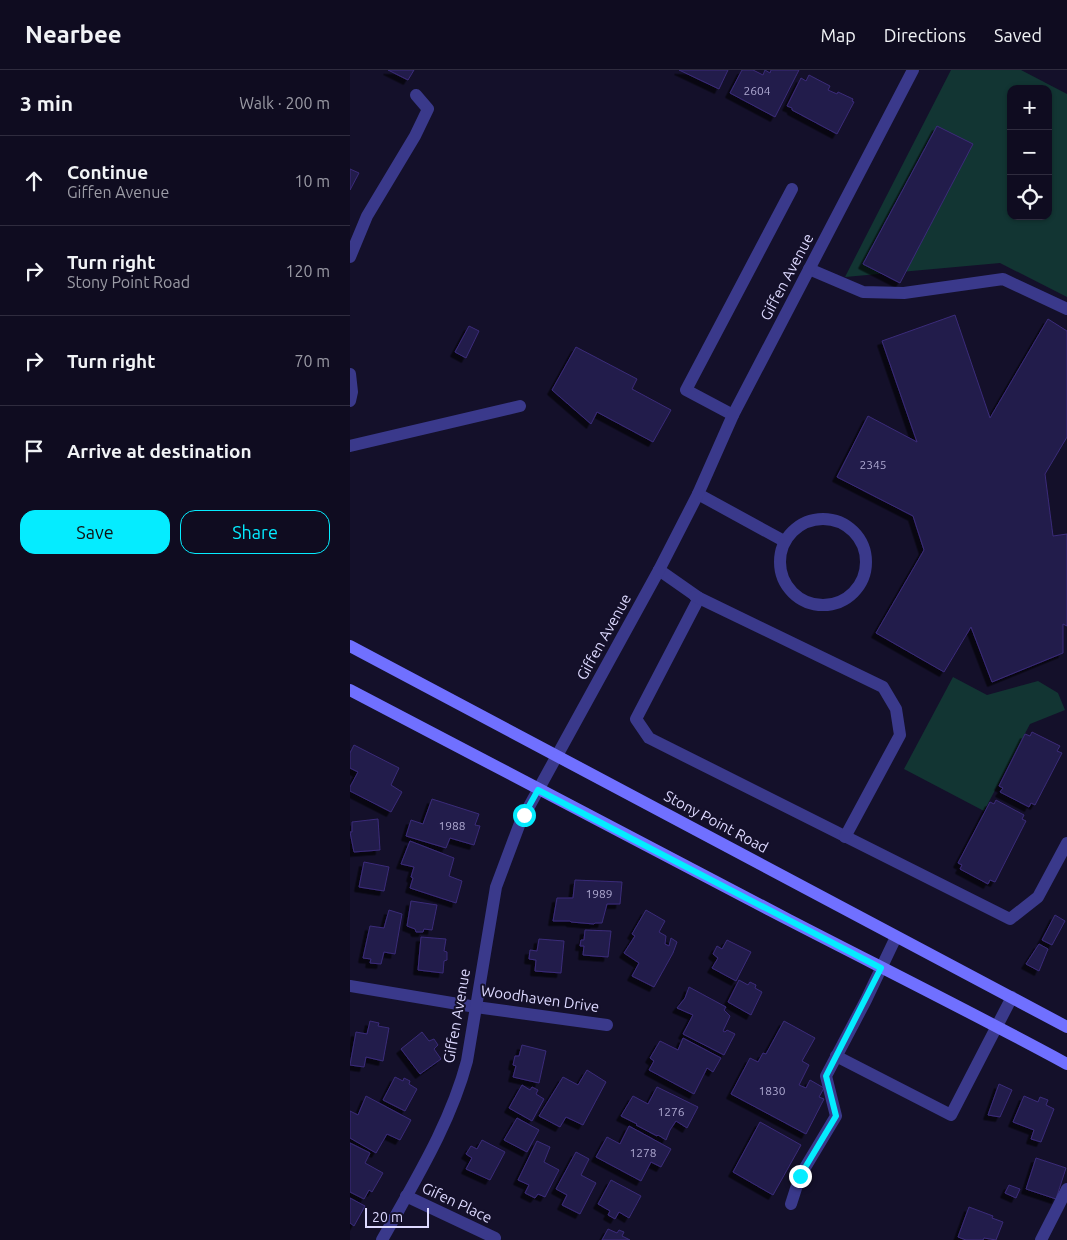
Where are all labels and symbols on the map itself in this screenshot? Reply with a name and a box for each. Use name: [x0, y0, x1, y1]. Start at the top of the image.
house number: 2604: [743, 84, 771, 97]
street label: Giffen Avenue: [757, 230, 817, 323]
house number: 2345: [859, 458, 887, 471]
street label: Giffen Avenue: [573, 591, 634, 683]
street label: Stony Point Road: [661, 787, 771, 856]
route start: [513, 804, 536, 827]
house number: 1988: [438, 819, 466, 832]
house number: 1989: [585, 887, 613, 900]
street label: Giffen Avenue: [440, 967, 473, 1065]
street label: Woodhaven Drive: [480, 982, 600, 1015]
house number: 1830: [758, 1084, 786, 1097]
house number: 1276: [657, 1105, 685, 1118]
house number: 1278: [629, 1146, 657, 1159]
route end: [789, 1165, 812, 1188]
street label: Gifen Place: [419, 1179, 495, 1226]
scale bar: [365, 1205, 429, 1228]

